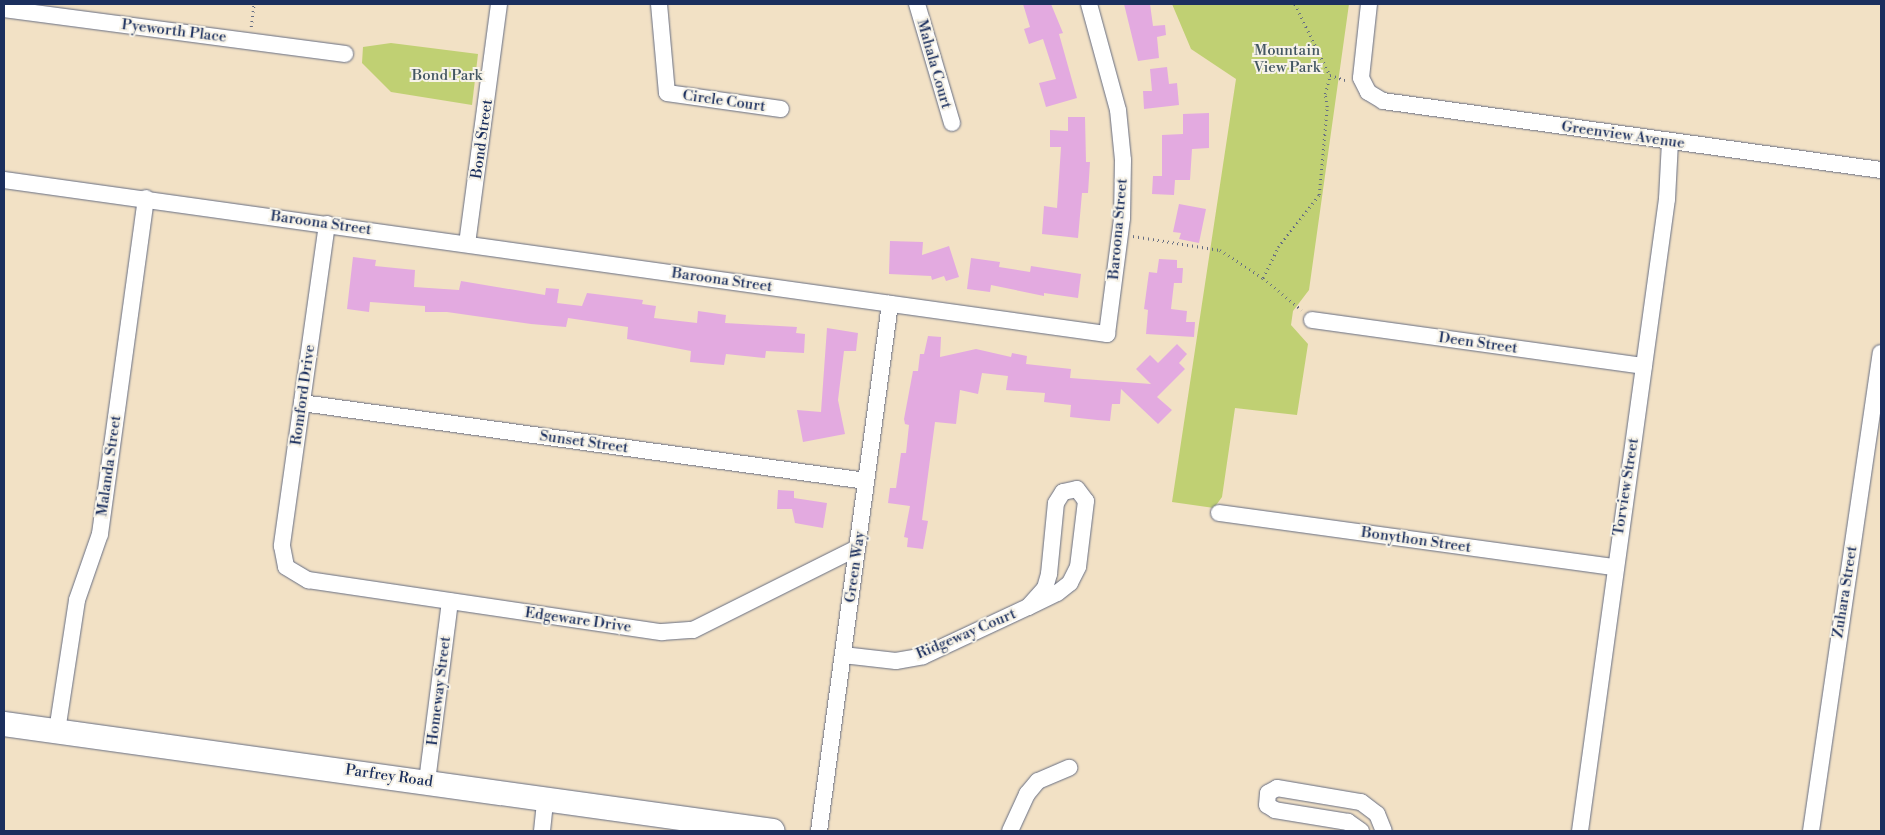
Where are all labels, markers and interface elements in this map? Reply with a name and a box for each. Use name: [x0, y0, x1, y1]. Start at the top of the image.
street label: Pyeworth Place: [121, 16, 227, 46]
street label: Mahala Court: [913, 17, 955, 111]
park label: Mountain View Park: [1254, 41, 1320, 76]
park label: Bond Park: [412, 67, 482, 85]
street label: Circle Court: [681, 86, 767, 116]
street label: Bond Street: [468, 98, 496, 180]
street label: Greenview Avenue: [1560, 117, 1686, 153]
street label: Baroona Street: [1105, 178, 1131, 280]
street label: Baroona Street: [269, 207, 373, 239]
street label: Baroona Street: [670, 264, 774, 296]
street label: Deen Street: [1437, 329, 1519, 357]
street label: Romford Drive: [287, 343, 319, 447]
street label: Malanda Street: [93, 414, 125, 518]
street label: Sunset Street: [538, 427, 630, 457]
street label: Torview Street: [1609, 437, 1643, 537]
street label: Bonython Street: [1360, 523, 1472, 557]
street label: Green Way: [841, 530, 869, 604]
street label: Zuhara Street: [1829, 545, 1861, 639]
street label: Edgeware Drive: [524, 604, 632, 636]
street label: Ridgeway Court: [913, 605, 1019, 663]
street label: Homeway Street: [423, 635, 455, 747]
street label: Parfrey Road: [344, 761, 434, 791]

